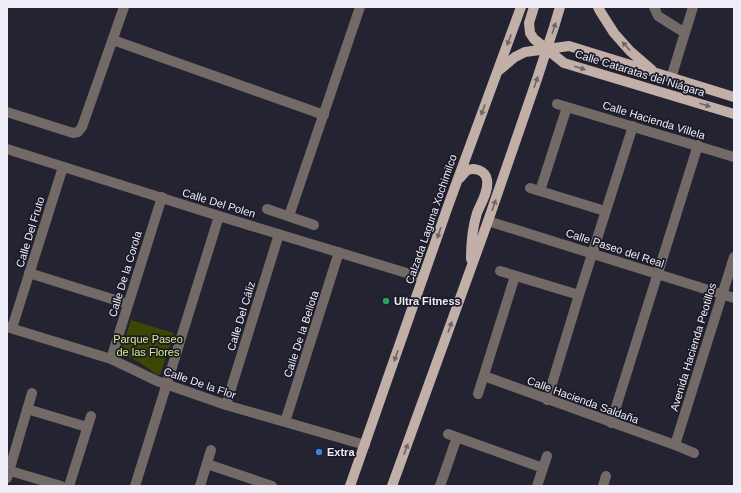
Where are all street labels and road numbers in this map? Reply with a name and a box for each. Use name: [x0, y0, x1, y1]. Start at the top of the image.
street label: Calle Cataratas del Niágara: [574, 48, 707, 99]
street label: Calle Hacienda Villela: [601, 99, 708, 142]
street label: Calzada Laguna Xochimilco: [403, 153, 459, 285]
street label: Calle Del Polen: [181, 186, 257, 220]
street label: Calle Del Fruto: [14, 195, 46, 269]
street label: Calle Paseo del Real: [564, 226, 666, 270]
street label: Calle De la Corola: [106, 229, 144, 318]
street label: Calle Del Cáliz: [225, 280, 257, 352]
street label: Avenida Hacienda Peotillos: [668, 281, 718, 413]
street label: Calle De la Bellota: [281, 288, 321, 379]
street label: Calle De la Flor: [162, 365, 238, 401]
street label: Calle Hacienda Saldaña: [525, 374, 641, 426]

